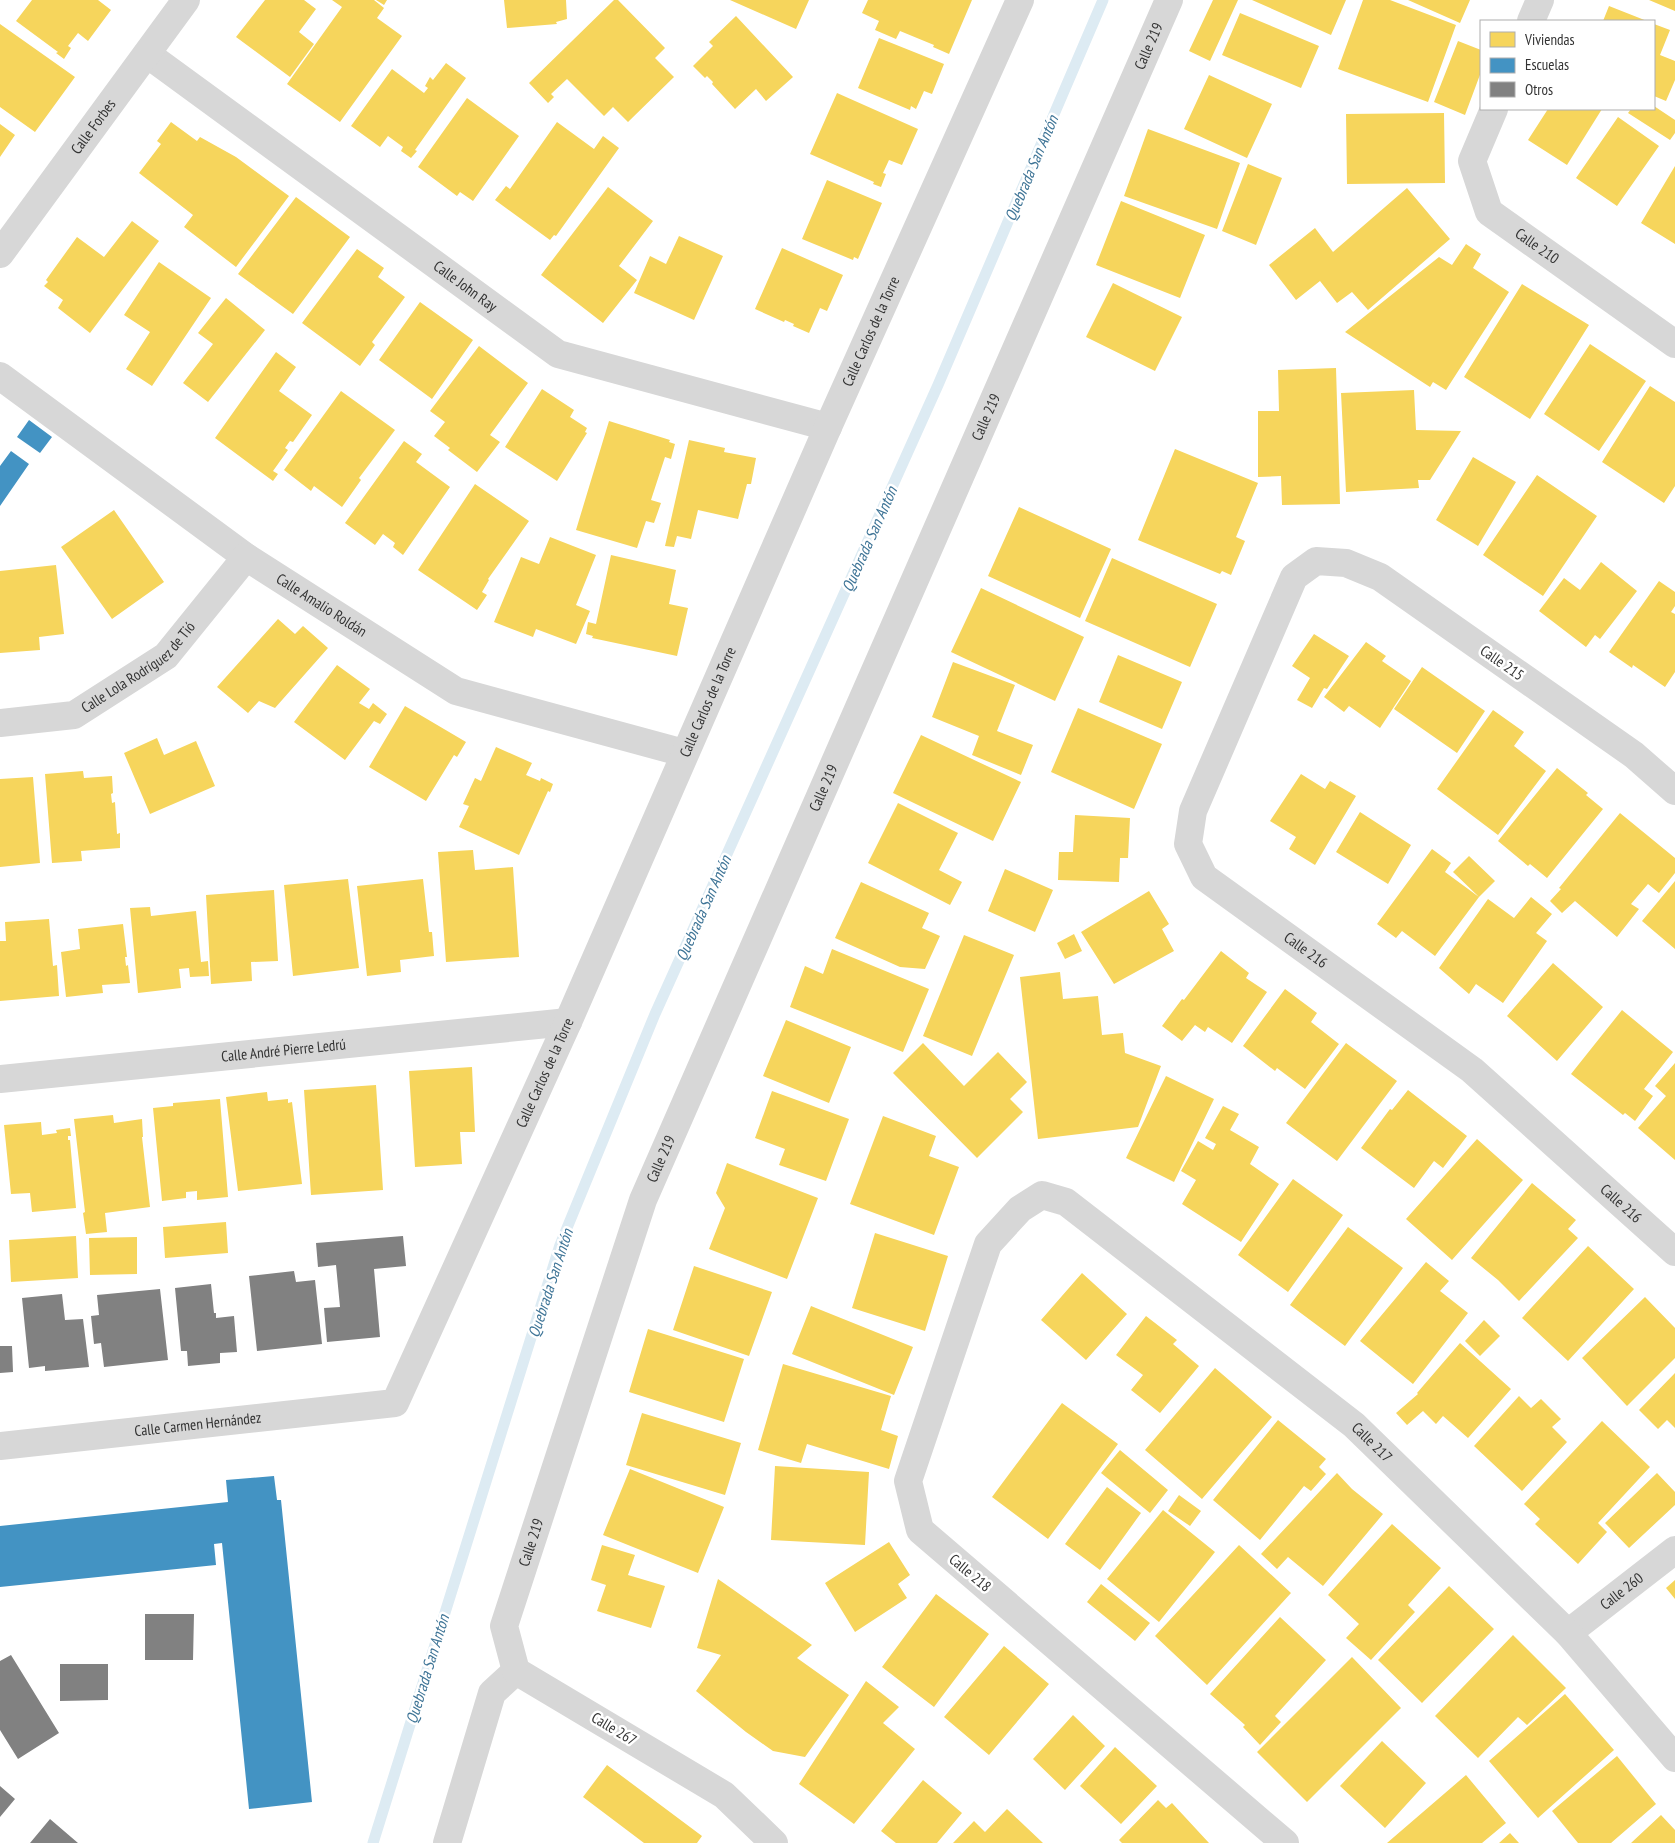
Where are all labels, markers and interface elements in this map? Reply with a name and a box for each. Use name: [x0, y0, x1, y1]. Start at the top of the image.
street label: Calle 219: [1130, 19, 1167, 72]
legend: [1480, 20, 1655, 110]
text: Viviendas: [1524, 30, 1575, 49]
text: Escuelas: [1525, 55, 1569, 74]
text: Otros: [1525, 80, 1553, 99]
street label: Calle Forbes: [66, 95, 119, 158]
water label: Quebrada San Antón: [1000, 111, 1063, 224]
street label: Calle 210: [1512, 224, 1563, 268]
street label: Calle John Ray: [430, 256, 501, 316]
street label: Calle Carlos de la Torre: [838, 273, 904, 389]
street label: Calle 219: [967, 390, 1004, 443]
water label: Quebrada San Antón: [837, 483, 901, 595]
street label: Calle Amalio Roldán: [273, 569, 371, 641]
street label: Calle Lola Rodríguez de Tió: [77, 618, 199, 717]
street label: Calle 215: [1477, 641, 1528, 685]
street label: Calle Carlos de la Torre: [675, 644, 740, 760]
street label: Calle 219: [805, 761, 842, 814]
water label: Quebrada San Antón: [671, 852, 735, 964]
street label: Calle 216: [1280, 928, 1332, 972]
street label: Calle Carlos de la Torre: [511, 1015, 578, 1130]
street label: Calle André Pierre Ledrú: [220, 1034, 347, 1066]
street label: Calle 219: [642, 1132, 679, 1185]
street label: Calle 216: [1597, 1180, 1646, 1227]
water label: Quebrada San Antón: [523, 1225, 577, 1340]
street label: Calle Carmen Hernández: [134, 1408, 262, 1440]
street label: Calle 217: [1348, 1418, 1396, 1466]
street label: Calle 219: [514, 1516, 548, 1569]
street label: Calle 218: [945, 1549, 995, 1596]
street label: Calle 260: [1596, 1568, 1647, 1614]
water label: Quebrada San Antón: [401, 1611, 453, 1726]
street label: Calle 267: [588, 1708, 640, 1749]

